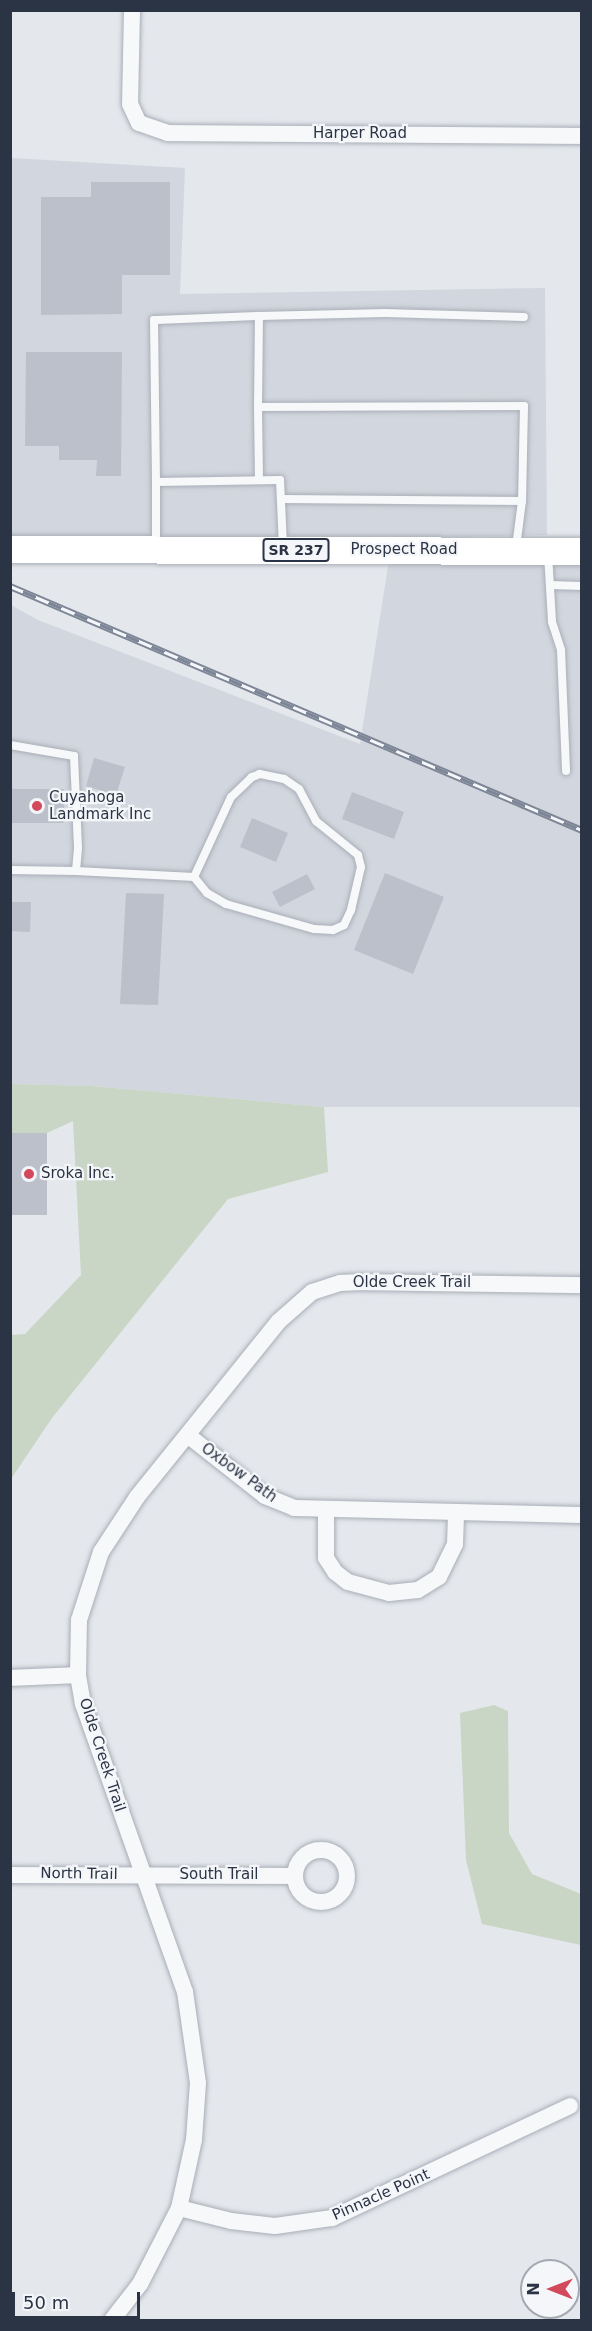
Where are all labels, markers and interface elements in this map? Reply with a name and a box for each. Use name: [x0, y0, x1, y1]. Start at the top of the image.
street label: Harper Road: [313, 125, 407, 143]
road number: SR 237: [262, 539, 330, 561]
street label: Prospect Road: [351, 541, 457, 559]
place label: Cuyahoga Landmark Inc: [49, 788, 151, 823]
marker: Cuyahoga Landmark Inc: [30, 799, 44, 813]
place label: Sroka Inc.: [41, 1165, 115, 1183]
marker: Sroka Inc.: [22, 1167, 36, 1181]
street label: Olde Creek Trail: [353, 1274, 471, 1292]
street label: Oxbow Path: [198, 1439, 280, 1507]
street label: Olde Creek Trail: [75, 1696, 129, 1814]
street label: North Trail: [40, 1864, 118, 1884]
street label: South Trail: [179, 1866, 259, 1884]
street label: Pinnacle Point: [329, 2165, 433, 2225]
north arrow: [520, 2259, 580, 2319]
scale bar: [15, 2280, 142, 2318]
text: N: [524, 2282, 543, 2296]
text: 50 m: [23, 2292, 69, 2313]

